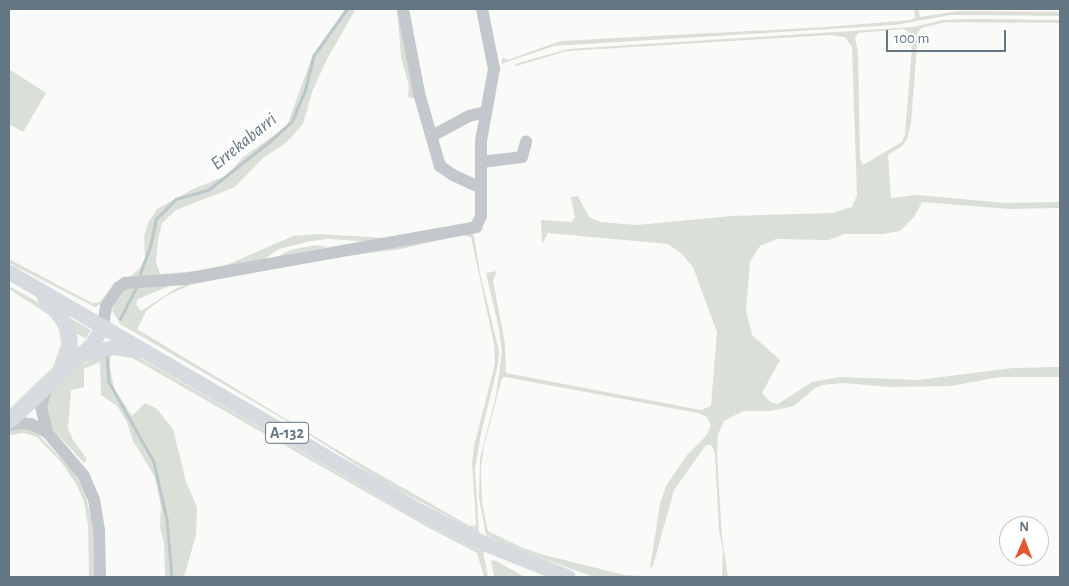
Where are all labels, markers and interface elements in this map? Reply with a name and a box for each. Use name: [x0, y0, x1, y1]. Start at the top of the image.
scale bar: [889, 20, 1009, 52]
text: 100 m: [894, 31, 929, 46]
water label: Errekabarri: [206, 109, 282, 175]
road number: A-132: [264, 419, 310, 446]
north arrow: [999, 516, 1049, 566]
text: N: [1019, 520, 1029, 534]

